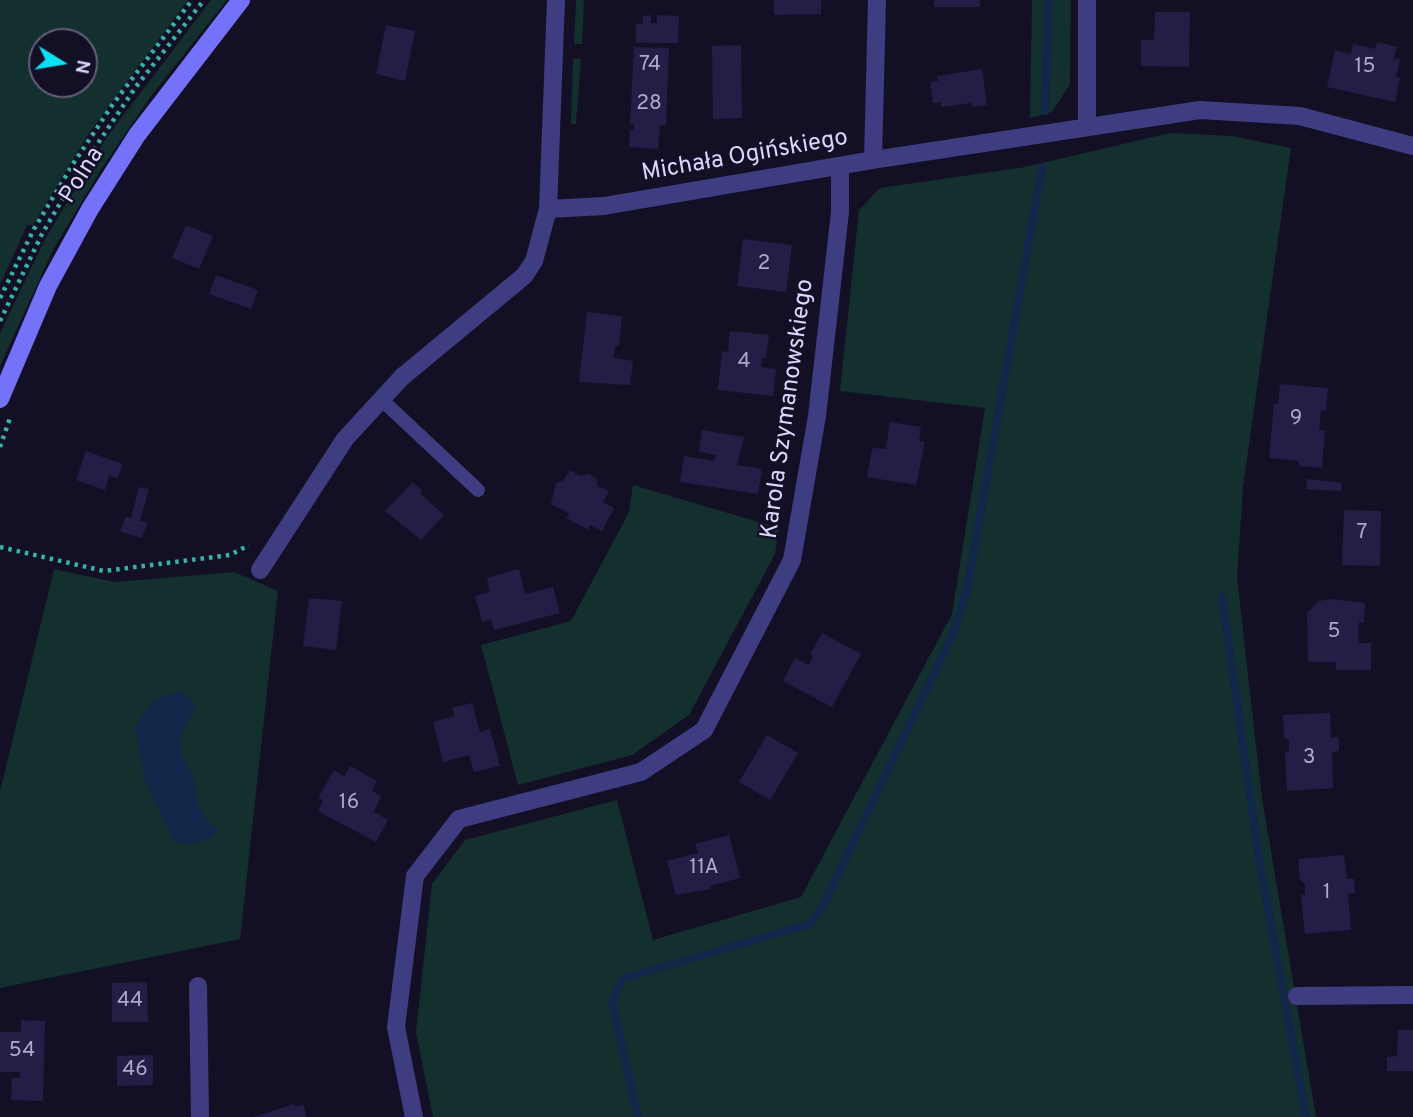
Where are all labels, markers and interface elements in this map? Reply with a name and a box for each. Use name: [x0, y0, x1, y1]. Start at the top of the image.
north arrow: [28, 28, 98, 98]
house number: 74: [639, 53, 661, 79]
house number: 15: [1355, 55, 1375, 81]
text: N: [69, 58, 95, 76]
house number: 28: [636, 92, 662, 118]
street label: Michała Ogińskiego: [640, 125, 850, 189]
street label: Polna: [55, 142, 111, 210]
house number: 2: [758, 252, 770, 278]
street label: Karola Szymanowskiego: [757, 277, 821, 541]
house number: 4: [737, 350, 751, 376]
house number: 9: [1290, 407, 1302, 433]
house number: 7: [1357, 521, 1367, 547]
house number: 5: [1327, 620, 1341, 646]
house number: 3: [1303, 746, 1315, 772]
house number: 16: [339, 791, 359, 817]
house number: 11A: [689, 856, 719, 882]
house number: 1: [1323, 881, 1331, 907]
house number: 44: [117, 989, 143, 1015]
house number: 54: [9, 1039, 35, 1065]
house number: 46: [122, 1058, 148, 1084]

